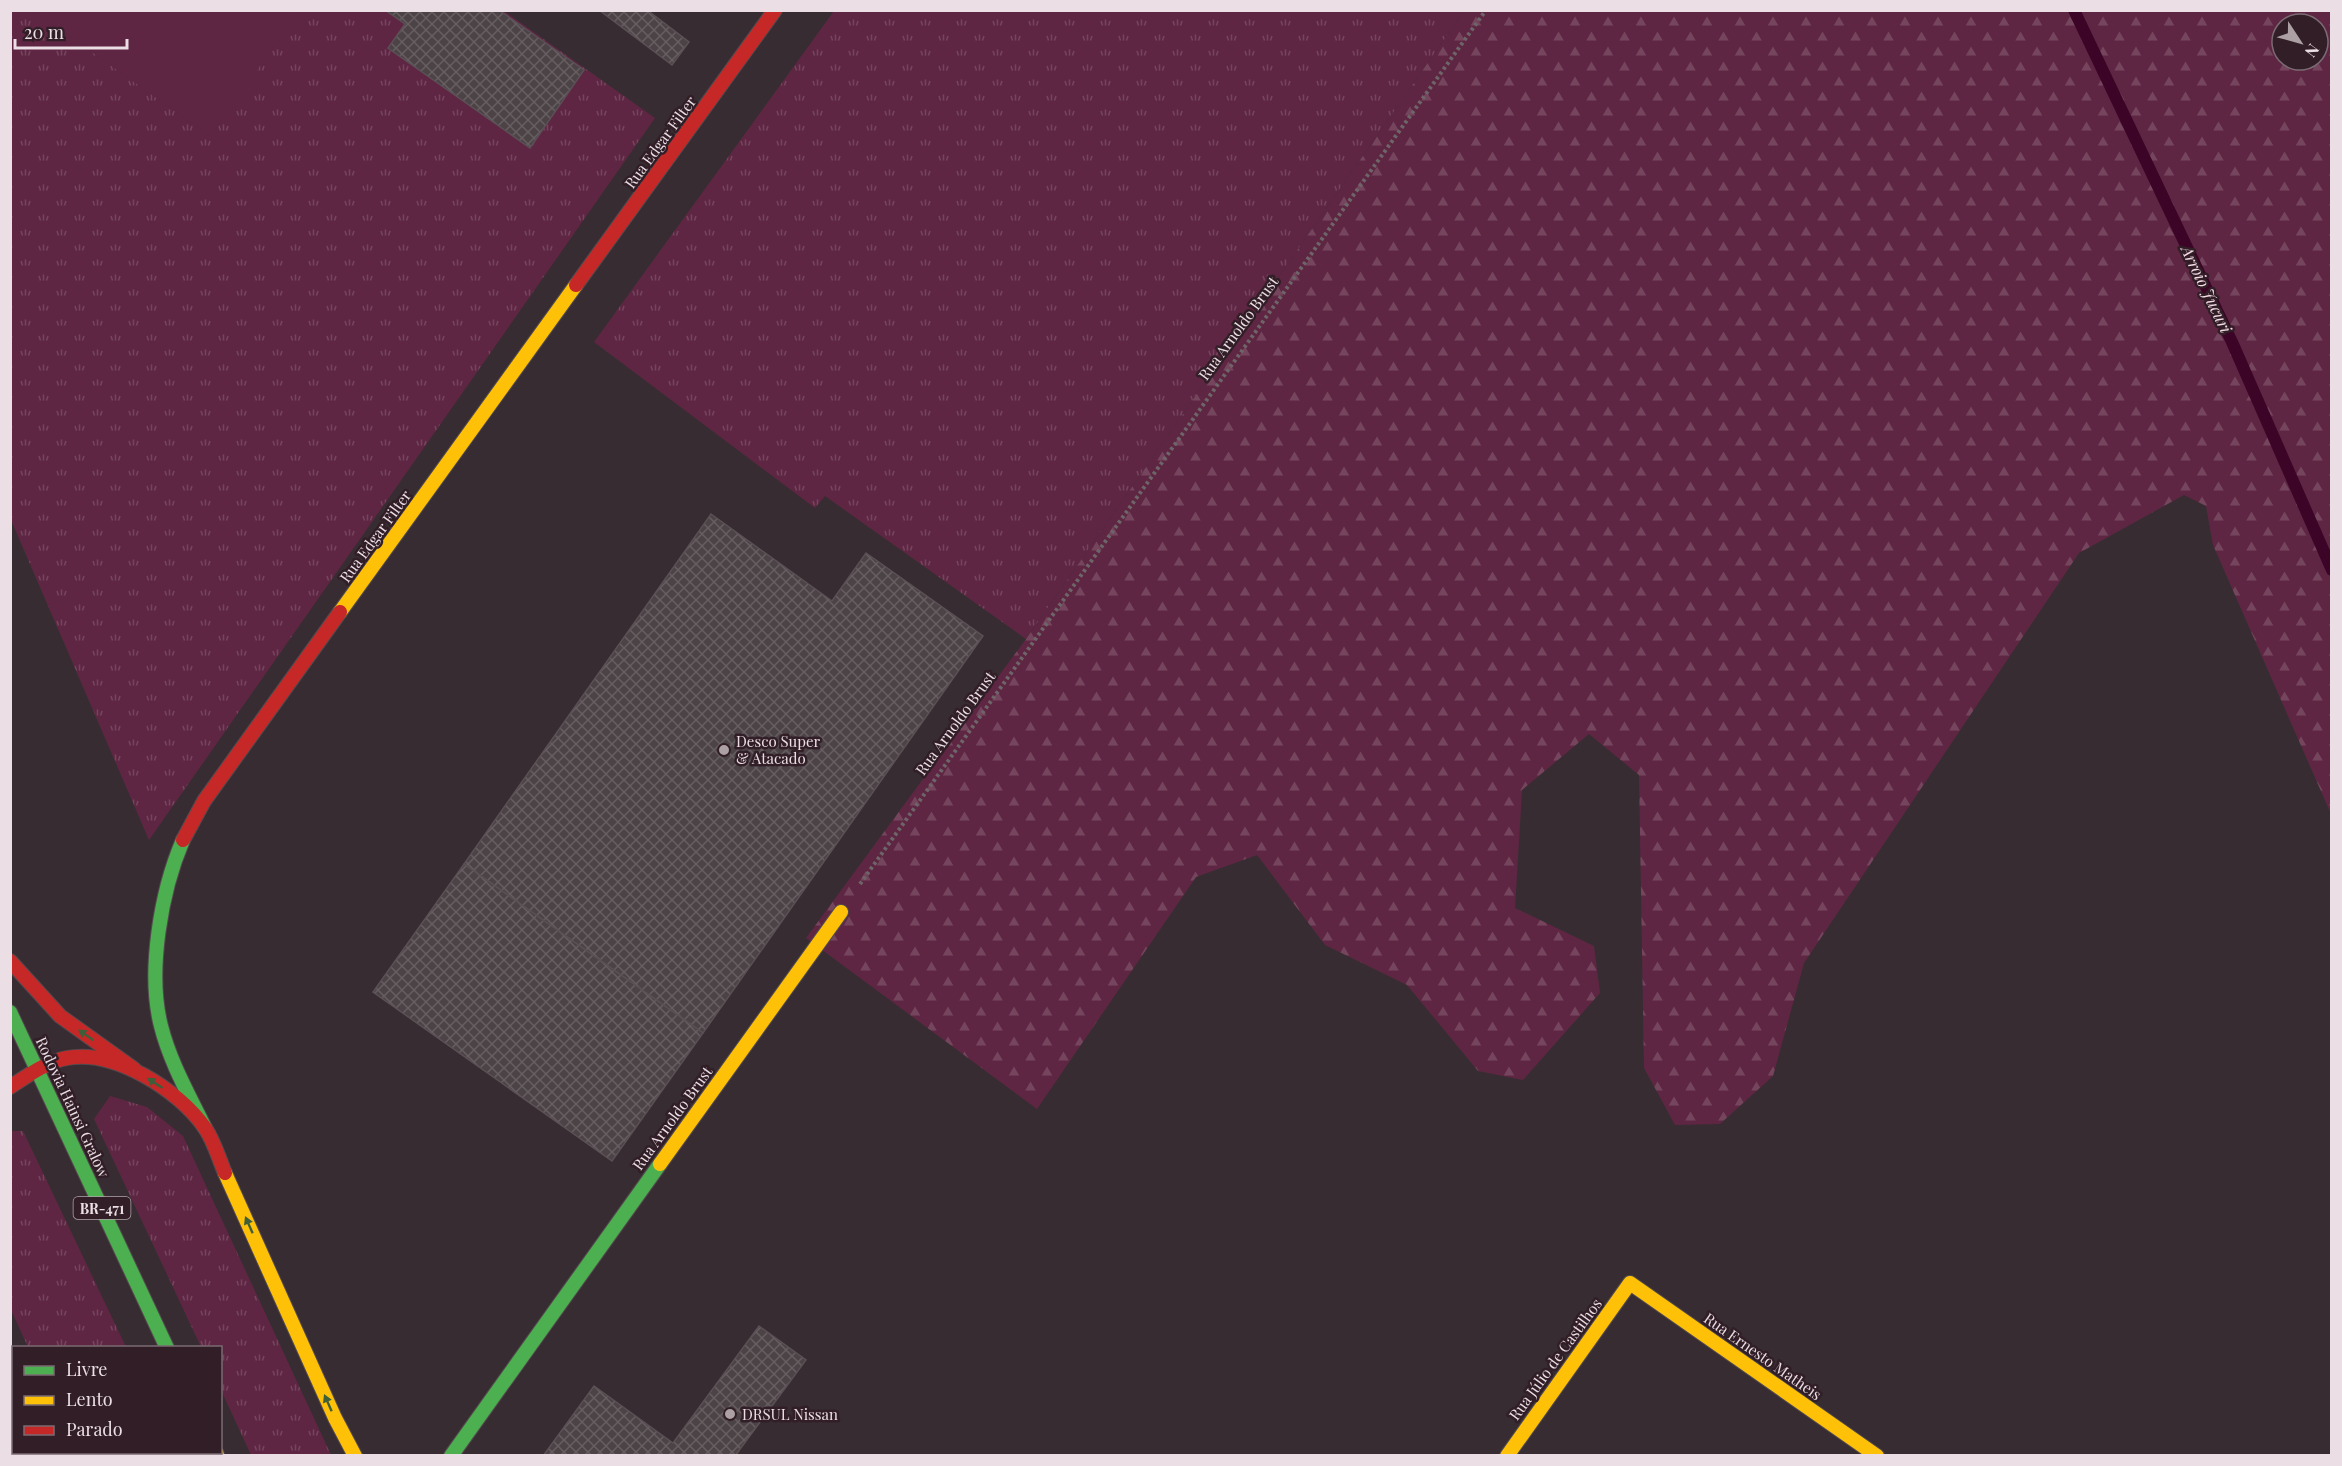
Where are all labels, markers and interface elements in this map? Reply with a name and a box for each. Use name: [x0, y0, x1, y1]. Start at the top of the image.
scale bar: [15, 12, 128, 50]
north arrow: [2270, 12, 2330, 72]
text: 20 m: [24, 20, 64, 44]
text: N: [2300, 40, 2324, 62]
street label: Rua Edgar Filter: [620, 92, 700, 192]
water label: Arroio Jucuri: [2176, 240, 2238, 337]
street label: Rua Arnoldo Brust: [1194, 272, 1283, 384]
street label: Rua Edgar Filter: [335, 486, 415, 586]
street label: Rua Arnoldo Brust: [911, 667, 1000, 779]
place label: Desco Super & Atacado: [736, 731, 821, 768]
marker: Desco Super & Atacado: [717, 743, 731, 757]
one-way arrow: [79, 1029, 95, 1041]
street label: Rodovia Hainsi Gralow: [32, 1033, 115, 1181]
street label: Rua Arnoldo Brust: [628, 1062, 717, 1174]
one-way arrow: [147, 1077, 163, 1088]
road number: BR-471: [74, 1197, 130, 1219]
one-way arrow: [244, 1217, 253, 1234]
street label: Rua Júlio de Castilhos: [1504, 1294, 1606, 1424]
street label: Rua Ernesto Matheis: [1700, 1308, 1826, 1404]
legend: [12, 1346, 222, 1454]
text: Livre: [66, 1357, 107, 1381]
text: Lento: [66, 1387, 113, 1411]
one-way arrow: [324, 1395, 333, 1412]
place label: DRSUL Nissan: [742, 1404, 838, 1424]
marker: DRSUL Nissan: [723, 1407, 737, 1421]
text: Parado: [66, 1417, 123, 1441]

